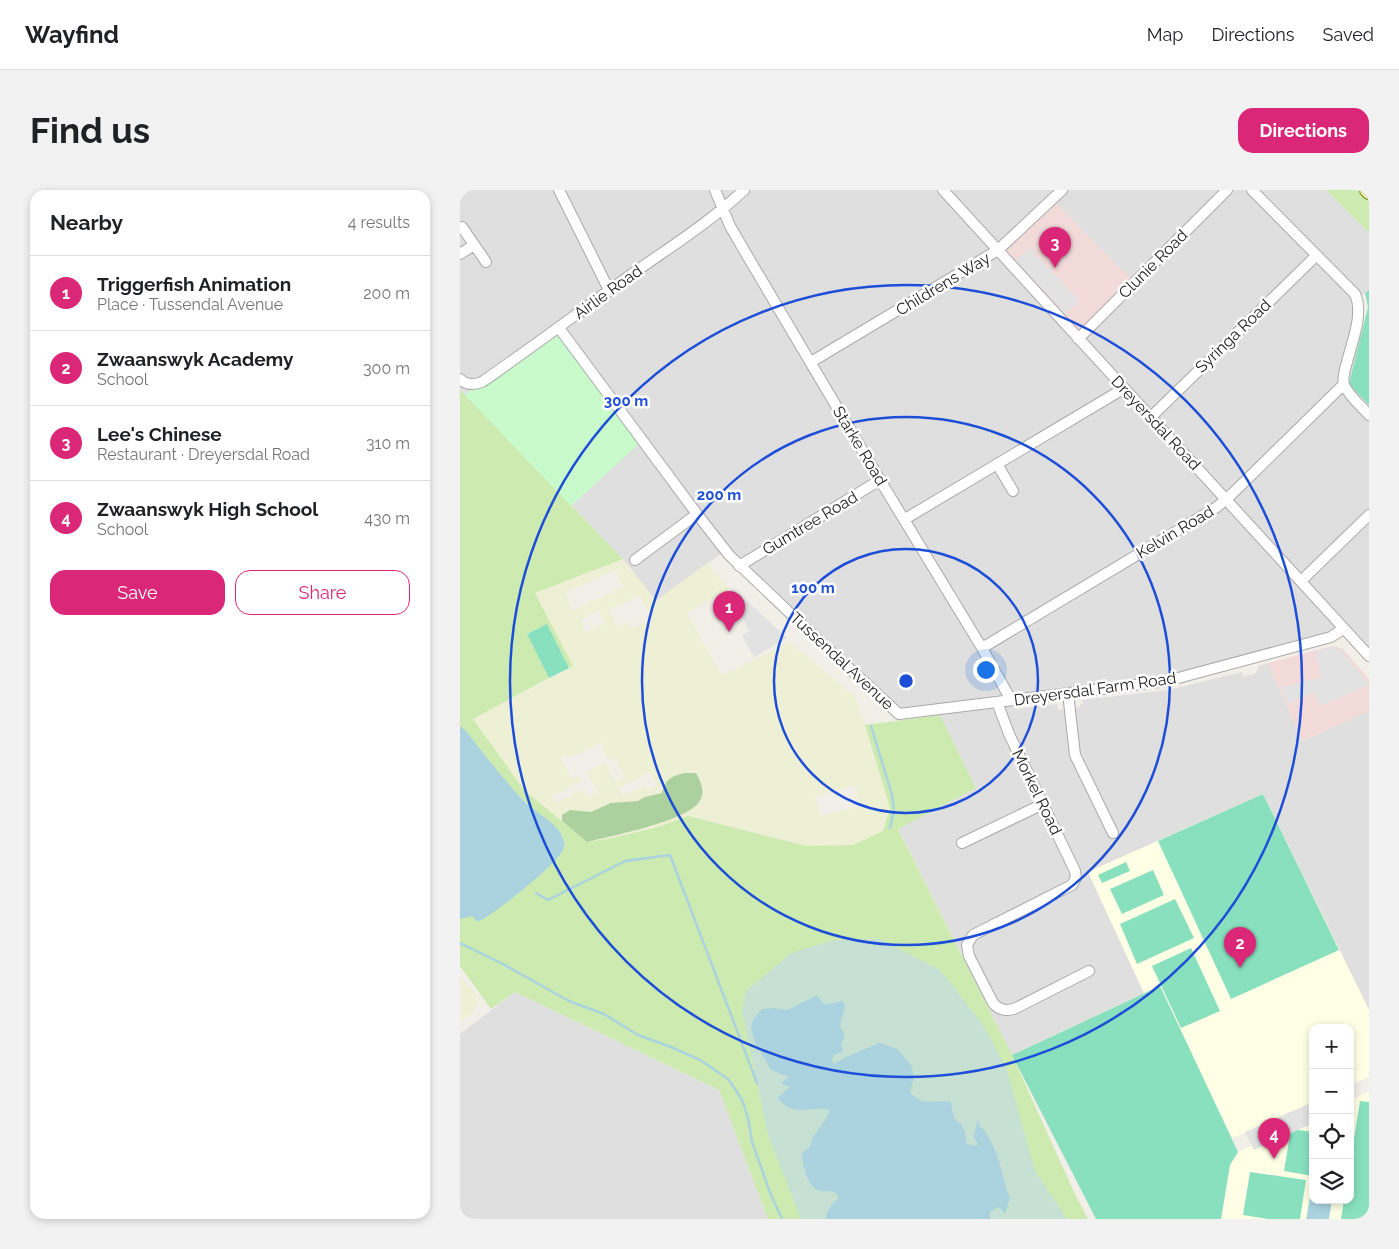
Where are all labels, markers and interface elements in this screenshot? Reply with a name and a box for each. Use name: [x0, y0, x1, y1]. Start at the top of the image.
text: Wayfind: [25, 20, 119, 49]
text: Map: [1147, 24, 1183, 45]
text: Directions: [1211, 24, 1295, 45]
text: Saved: [1323, 24, 1374, 45]
button: Directions: [1238, 108, 1369, 153]
text: Find us: [30, 110, 150, 151]
text: Nearby: [50, 210, 123, 235]
text: 4 results: [348, 213, 410, 232]
street label: Clunie Road: [1115, 226, 1191, 302]
pin: 3: [1039, 227, 1071, 268]
street label: Childrens Way: [892, 248, 994, 320]
street label: Airlie Road: [570, 261, 646, 323]
text: Triggerfish Animation: [97, 273, 291, 295]
text: 1: [62, 284, 70, 303]
text: 200 m: [363, 284, 410, 303]
text: Place · Tussendal Avenue: [97, 295, 283, 314]
street label: Syringa Road: [1191, 295, 1275, 377]
text: Zwaanswyk Academy: [97, 348, 293, 370]
text: 2: [61, 359, 71, 378]
text: 300 m: [363, 359, 410, 378]
text: School: [97, 370, 148, 389]
street label: Dreyersdal Road: [1107, 372, 1205, 474]
text: 300 m: [604, 392, 648, 410]
street label: Starke Road: [829, 403, 891, 489]
text: Lee's Chinese: [97, 423, 222, 445]
text: 3: [62, 434, 70, 453]
text: 310 m: [366, 434, 410, 453]
text: Restaurant · Dreyersdal Road: [97, 445, 310, 464]
text: 200 m: [697, 486, 741, 504]
street label: Gumtree Road: [759, 487, 861, 559]
text: Zwaanswyk High School: [97, 498, 318, 520]
street label: Kelvin Road: [1133, 501, 1217, 563]
text: 4: [61, 509, 71, 528]
text: 430 m: [364, 509, 410, 528]
text: School: [97, 520, 148, 539]
button: Save: [50, 570, 225, 615]
button: Share: [235, 570, 410, 615]
text: 100 m: [791, 579, 835, 597]
pin: 1: [713, 591, 745, 632]
street label: Tussendal Avenue: [786, 608, 898, 714]
your location: [973, 657, 999, 683]
street label: Dreyersdal Farm Road: [1013, 668, 1177, 710]
centre of rings: [897, 672, 915, 690]
street label: Morkel Road: [1008, 746, 1066, 838]
pin: 2: [1224, 927, 1256, 968]
map controls: [1309, 1024, 1354, 1204]
button: +: [1309, 1024, 1354, 1069]
button: −: [1309, 1069, 1354, 1114]
button: locate: [1309, 1114, 1354, 1159]
pin: 4: [1258, 1118, 1290, 1159]
button: layers: [1309, 1159, 1354, 1204]

